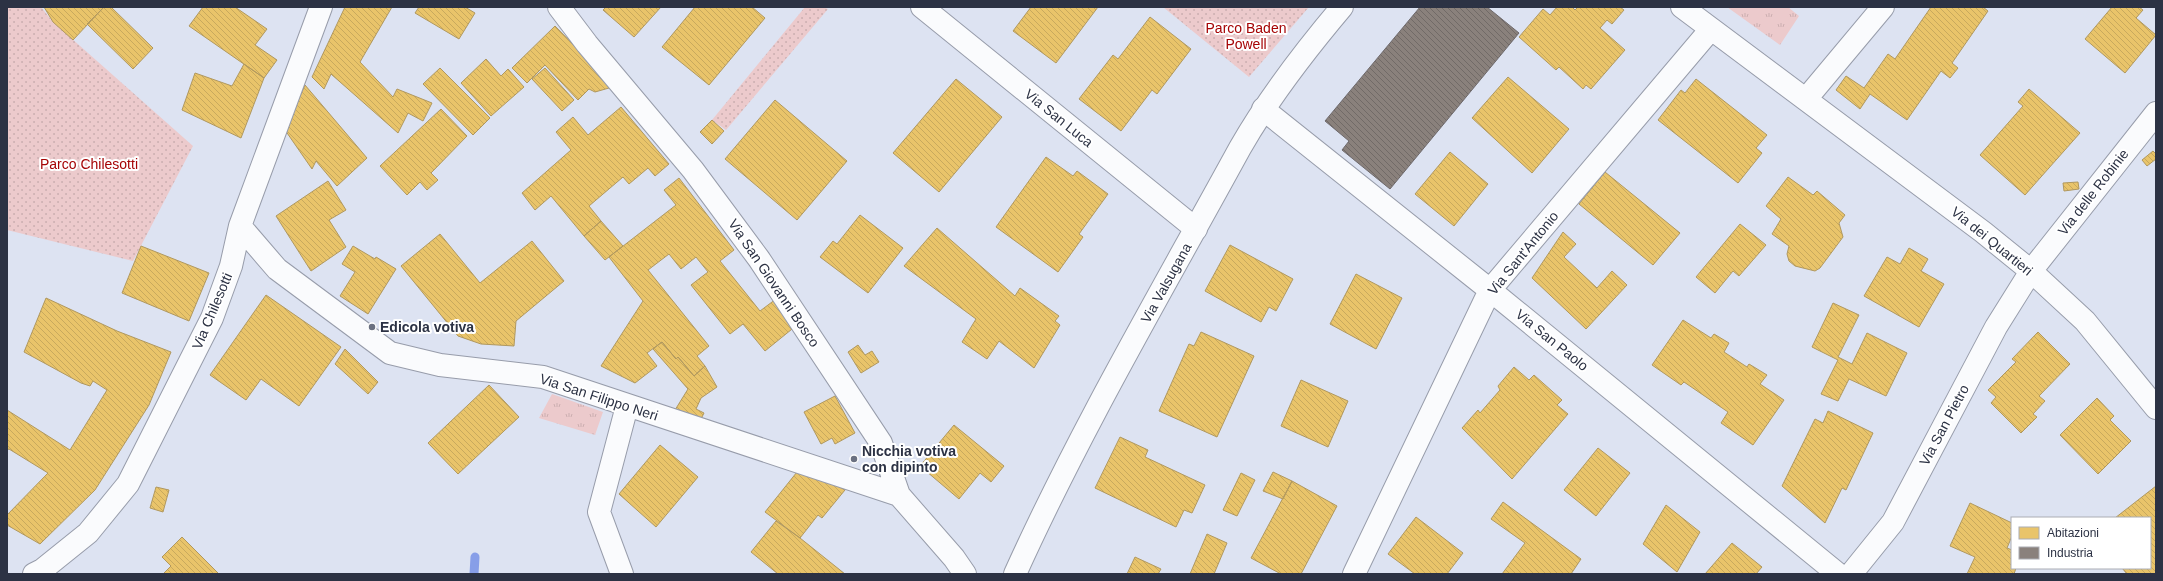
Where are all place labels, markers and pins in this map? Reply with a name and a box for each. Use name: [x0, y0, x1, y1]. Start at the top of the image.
place label: Edicola votiva: [380, 319, 474, 335]
marker: Edicola votiva: [367, 322, 377, 332]
place label: Nicchia votiva con dipinto: [862, 443, 956, 475]
marker: Nicchia votiva con dipinto: [849, 454, 859, 464]

